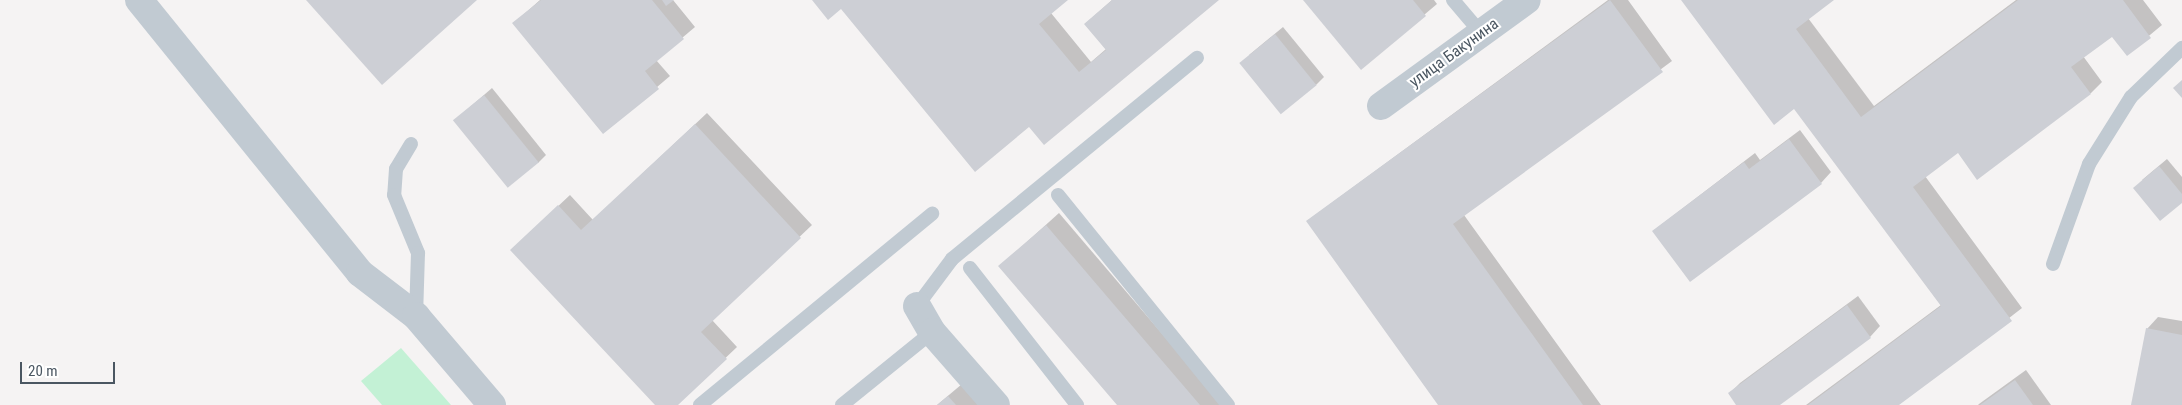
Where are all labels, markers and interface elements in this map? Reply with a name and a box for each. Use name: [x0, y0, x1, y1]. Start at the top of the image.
street label: улица Бакунина: [1406, 14, 1502, 92]
scale bar: [22, 352, 118, 384]
text: 20 m: [28, 362, 58, 380]

